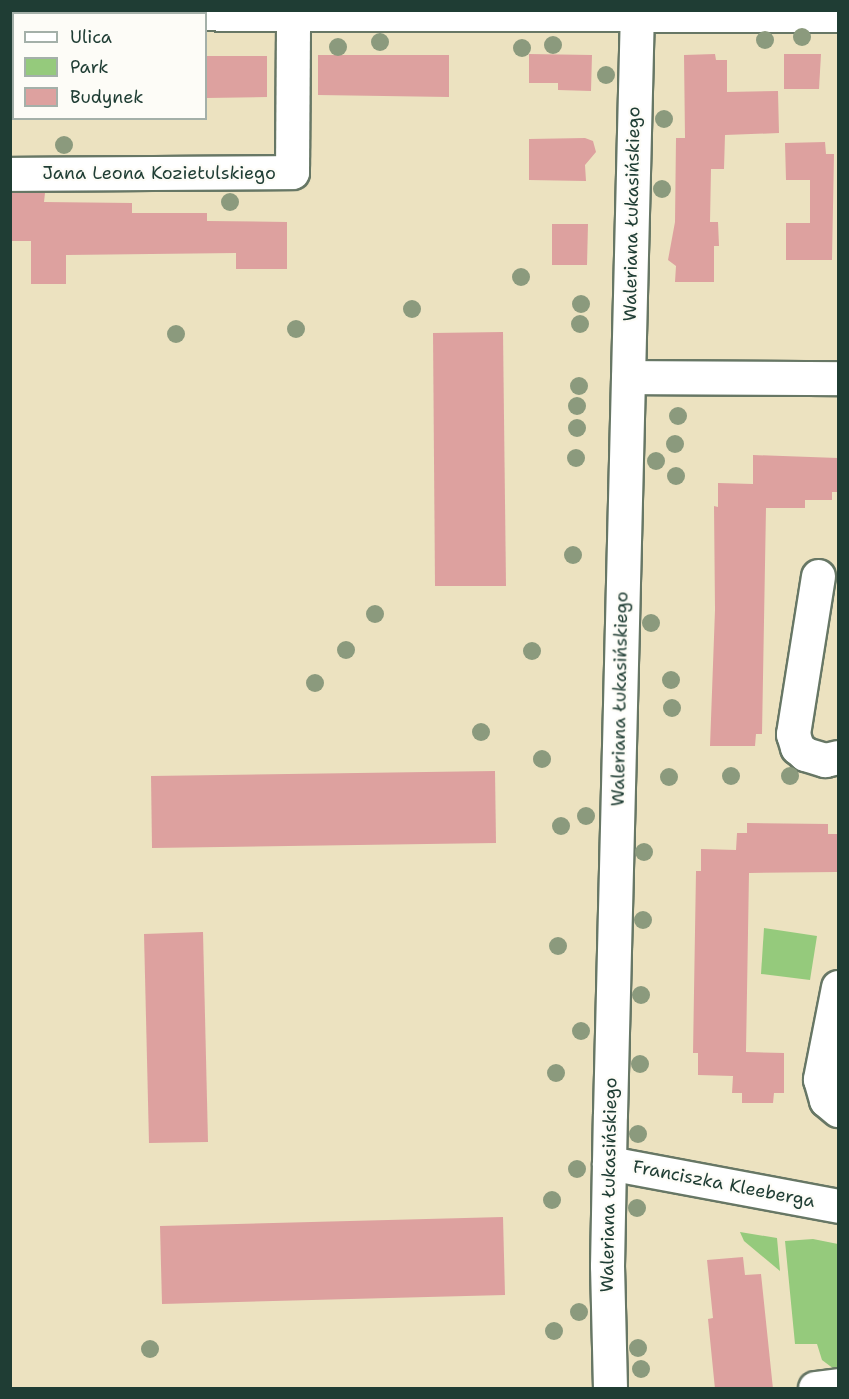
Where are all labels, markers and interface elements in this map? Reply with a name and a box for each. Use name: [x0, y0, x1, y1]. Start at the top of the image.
legend: [12, 12, 207, 120]
text: Ulica: [70, 25, 112, 49]
text: Park: [70, 55, 109, 79]
text: Budynek: [70, 85, 144, 109]
street label: Waleriana Łukasińskiego: [619, 106, 645, 322]
street label: Jana Leona Kozietulskiego: [42, 162, 276, 184]
street label: Waleriana Łukasińskiego: [607, 591, 633, 807]
street label: Waleriana Łukasińskiego: [596, 1077, 622, 1293]
street label: Franciszka Kleeberga: [631, 1156, 817, 1212]

